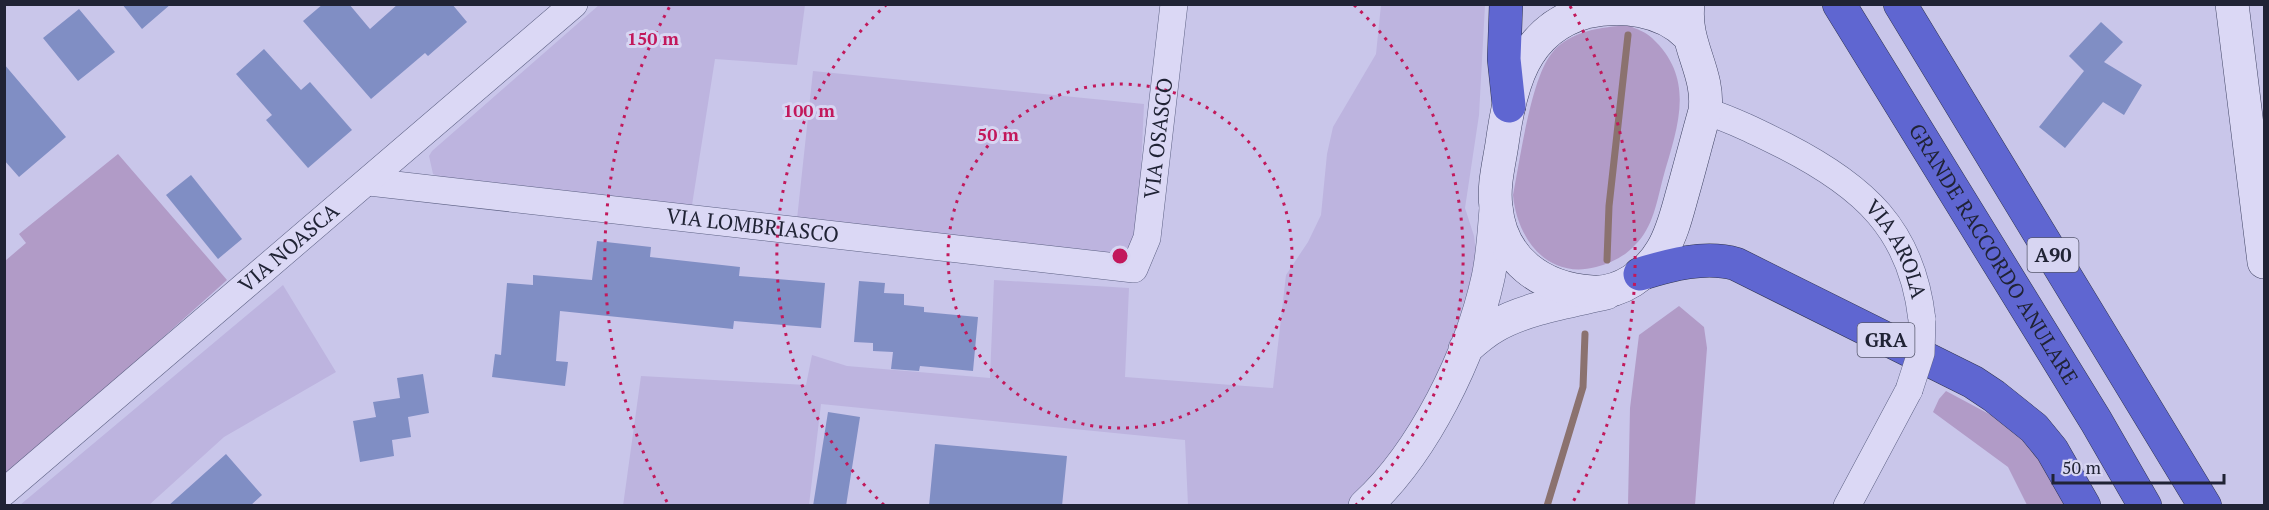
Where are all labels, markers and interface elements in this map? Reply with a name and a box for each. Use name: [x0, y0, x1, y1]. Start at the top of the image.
text: 150 m: [627, 26, 679, 50]
street label: VIA OSASCO: [1137, 76, 1178, 200]
text: 100 m: [783, 98, 835, 122]
street label: GRANDE RACCORDO ANULARE: [1903, 118, 2085, 390]
text: 50 m: [977, 122, 1019, 146]
street label: VIA AROLA: [1860, 193, 1934, 302]
street label: VIA NOASCA: [232, 196, 345, 298]
street label: VIA LOMBRIASCO: [665, 201, 840, 248]
road number: A90: [2028, 238, 2078, 272]
centre of rings: [1110, 246, 1130, 266]
road number: GRA: [1858, 323, 1914, 357]
scale bar: [2053, 447, 2224, 485]
text: 50 m: [2062, 455, 2102, 479]

